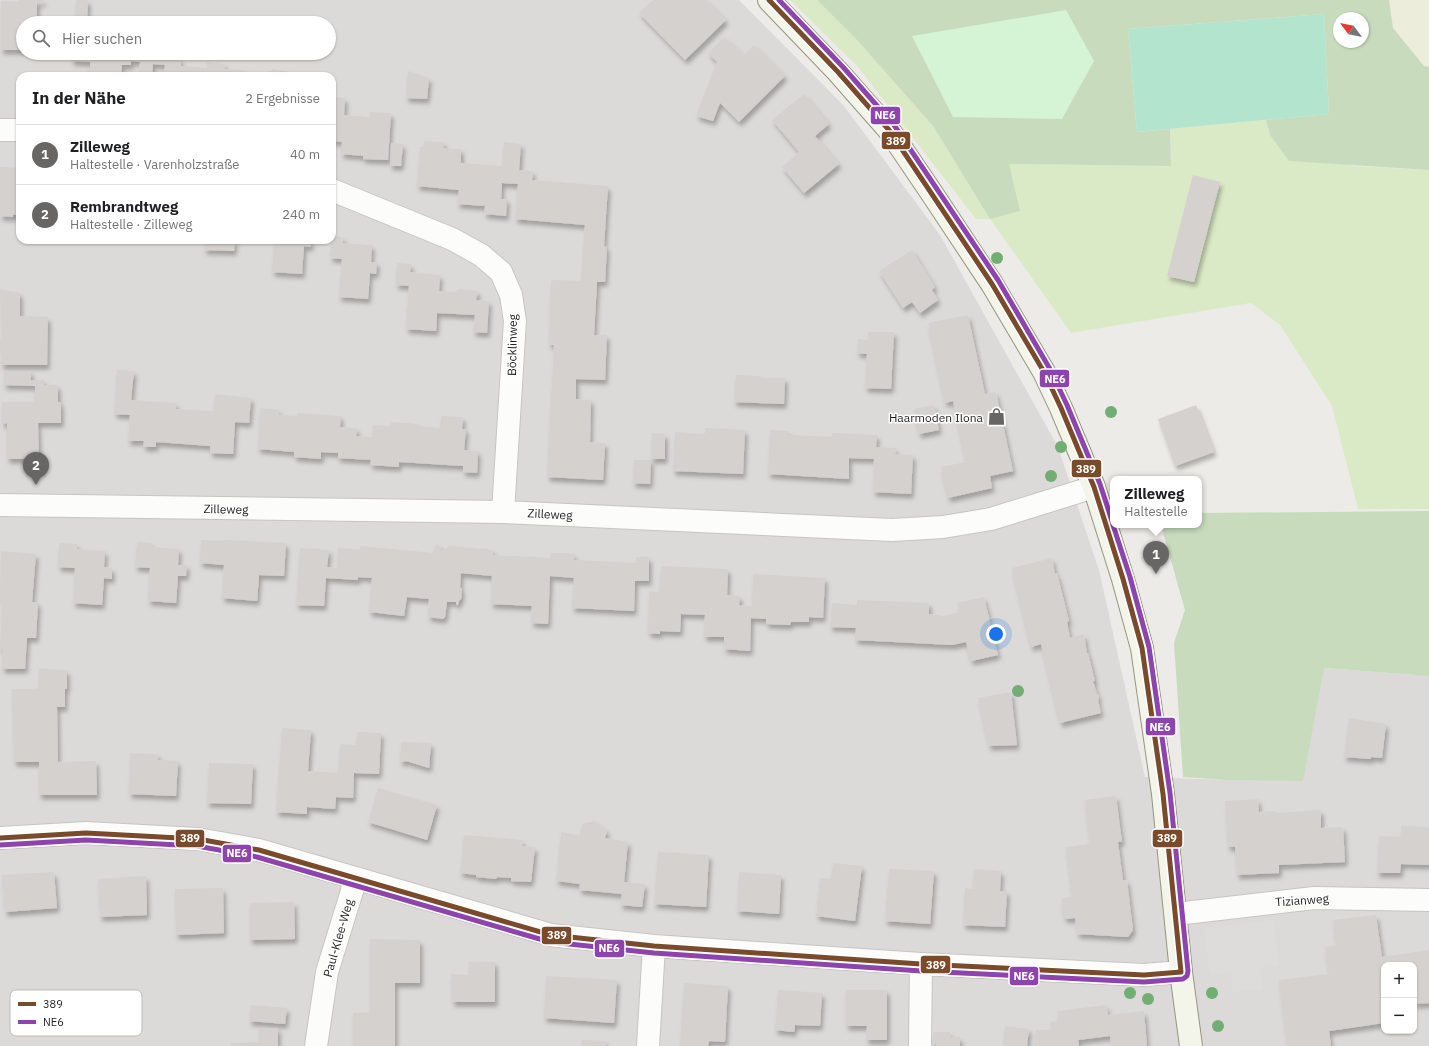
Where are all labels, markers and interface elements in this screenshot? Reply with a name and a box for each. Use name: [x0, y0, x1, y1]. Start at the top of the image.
north arrow: [1333, 12, 1369, 48]
search box: [16, 16, 336, 60]
icon: search: [30, 27, 52, 49]
text: Hier suchen: [62, 29, 142, 48]
text: In der Nähe: [32, 87, 126, 109]
text: 2 Ergebnisse: [245, 90, 320, 107]
line badge: NE6: [870, 106, 901, 125]
text: NE6: [874, 108, 896, 122]
line badge: 389: [881, 131, 911, 150]
text: 389: [886, 134, 906, 148]
text: Zilleweg: [70, 137, 130, 156]
text: 1: [41, 146, 49, 163]
text: 40 m: [290, 146, 320, 163]
text: Haltestelle · Varenholzstraße: [70, 156, 240, 173]
text: Rembrandtweg: [70, 197, 178, 216]
text: 2: [41, 206, 49, 223]
text: 240 m: [282, 206, 320, 223]
text: Haltestelle · Zilleweg: [70, 216, 192, 233]
street label: Böcklinweg: [504, 313, 520, 376]
line badge: NE6: [1039, 369, 1070, 388]
text: NE6: [1044, 372, 1066, 386]
shop icon: Haarmoden Ilona: [986, 407, 1006, 427]
place label: Haarmoden Ilona: [889, 410, 984, 425]
pin: 2: [23, 452, 49, 485]
line badge: 389: [1071, 459, 1102, 478]
text: 389: [1076, 462, 1096, 476]
popup: [1110, 476, 1202, 528]
text: Zilleweg: [1124, 484, 1184, 503]
street label: Zilleweg: [203, 501, 249, 517]
text: Haltestelle: [1124, 503, 1188, 520]
street label: Zilleweg: [527, 505, 574, 523]
pin: 1: [1143, 541, 1169, 574]
your location: [986, 624, 1006, 644]
line badge: NE6: [1145, 717, 1176, 736]
text: NE6: [1149, 720, 1171, 734]
line badge: 389: [175, 829, 205, 848]
line badge: 389: [1152, 829, 1183, 848]
text: 389: [180, 831, 200, 845]
text: 389: [1157, 831, 1177, 845]
line badge: NE6: [222, 844, 252, 863]
text: NE6: [226, 846, 248, 860]
street label: Tizianweg: [1275, 891, 1330, 909]
street label: Paul-Klee-Weg: [320, 897, 356, 979]
line badge: 389: [541, 926, 572, 945]
text: 389: [547, 928, 567, 942]
line badge: NE6: [594, 939, 625, 958]
text: NE6: [598, 941, 620, 955]
line badge: 389: [920, 955, 951, 974]
text: 389: [926, 958, 946, 972]
map controls: [1381, 962, 1417, 1034]
button: +: [1381, 962, 1417, 998]
line badge: NE6: [1009, 966, 1039, 986]
text: NE6: [1013, 969, 1035, 983]
legend: [10, 990, 142, 1036]
text: 389: [43, 997, 63, 1011]
button: −: [1381, 998, 1417, 1034]
text: NE6: [43, 1015, 64, 1029]

